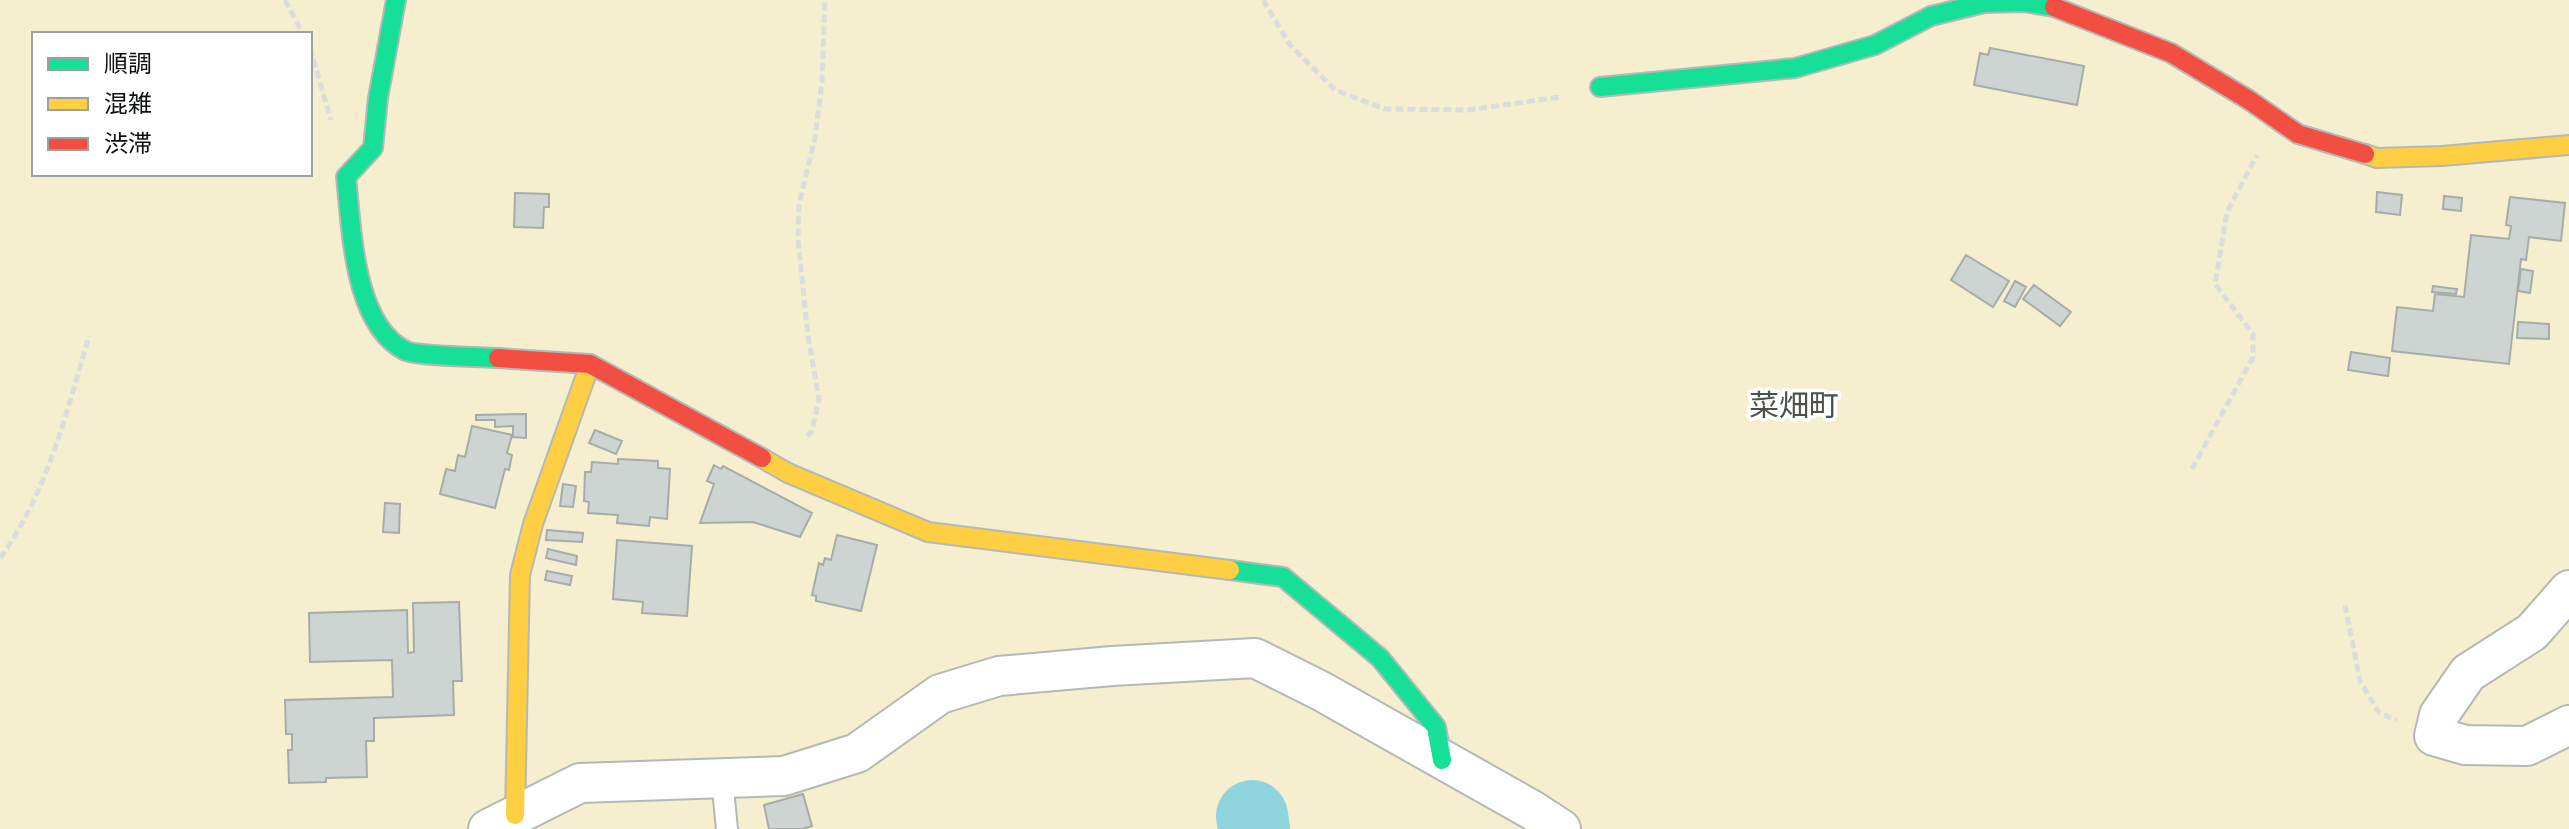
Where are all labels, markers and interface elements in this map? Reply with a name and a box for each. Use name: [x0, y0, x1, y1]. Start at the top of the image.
legend: [32, 32, 312, 176]
text: 順調: [104, 50, 152, 77]
text: 混雑: [104, 90, 152, 117]
text: 渋滞: [104, 130, 152, 157]
district label: 菜畑町: [1749, 388, 1839, 422]

